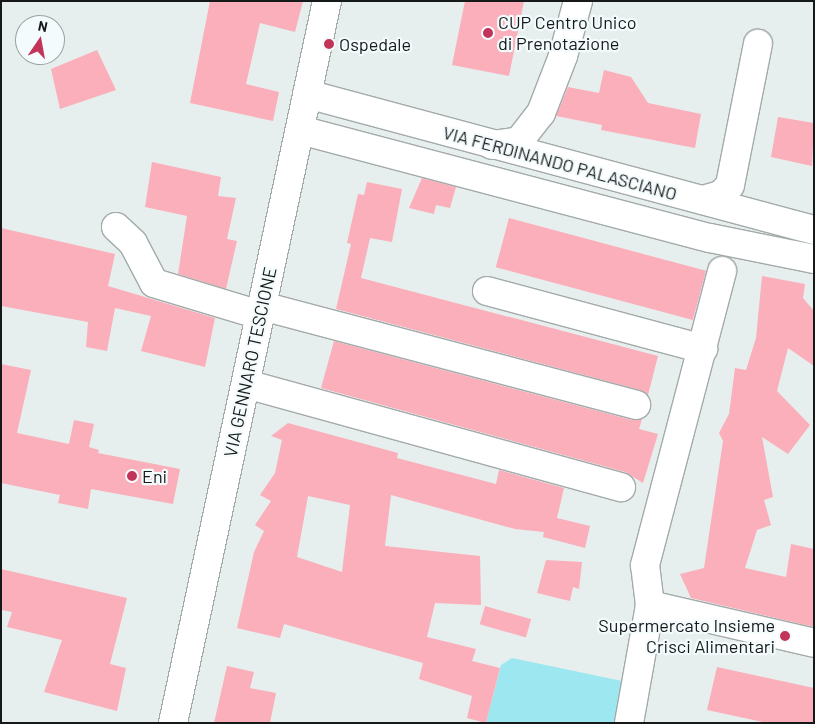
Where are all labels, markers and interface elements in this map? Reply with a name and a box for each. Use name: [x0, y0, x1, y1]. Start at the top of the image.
place label: CUP Centro Unico di Prenotazione: [498, 12, 637, 54]
north arrow: [15, 15, 65, 65]
text: N: [37, 17, 49, 35]
marker: CUP Centro Unico di Prenotazione: [482, 27, 494, 39]
place label: Ospedale: [339, 33, 411, 55]
marker: Ospedale: [323, 38, 335, 50]
street label: VIA FERDINANDO PALASCIANO: [441, 121, 679, 205]
street label: VIA GENNARO TESCIONE: [219, 265, 281, 459]
place label: Eni: [142, 465, 167, 487]
marker: Eni: [126, 470, 138, 482]
place label: Supermercato Insieme Crisci Alimentari: [598, 615, 775, 658]
marker: Supermercato Insieme Crisci Alimentari: [779, 630, 791, 642]

